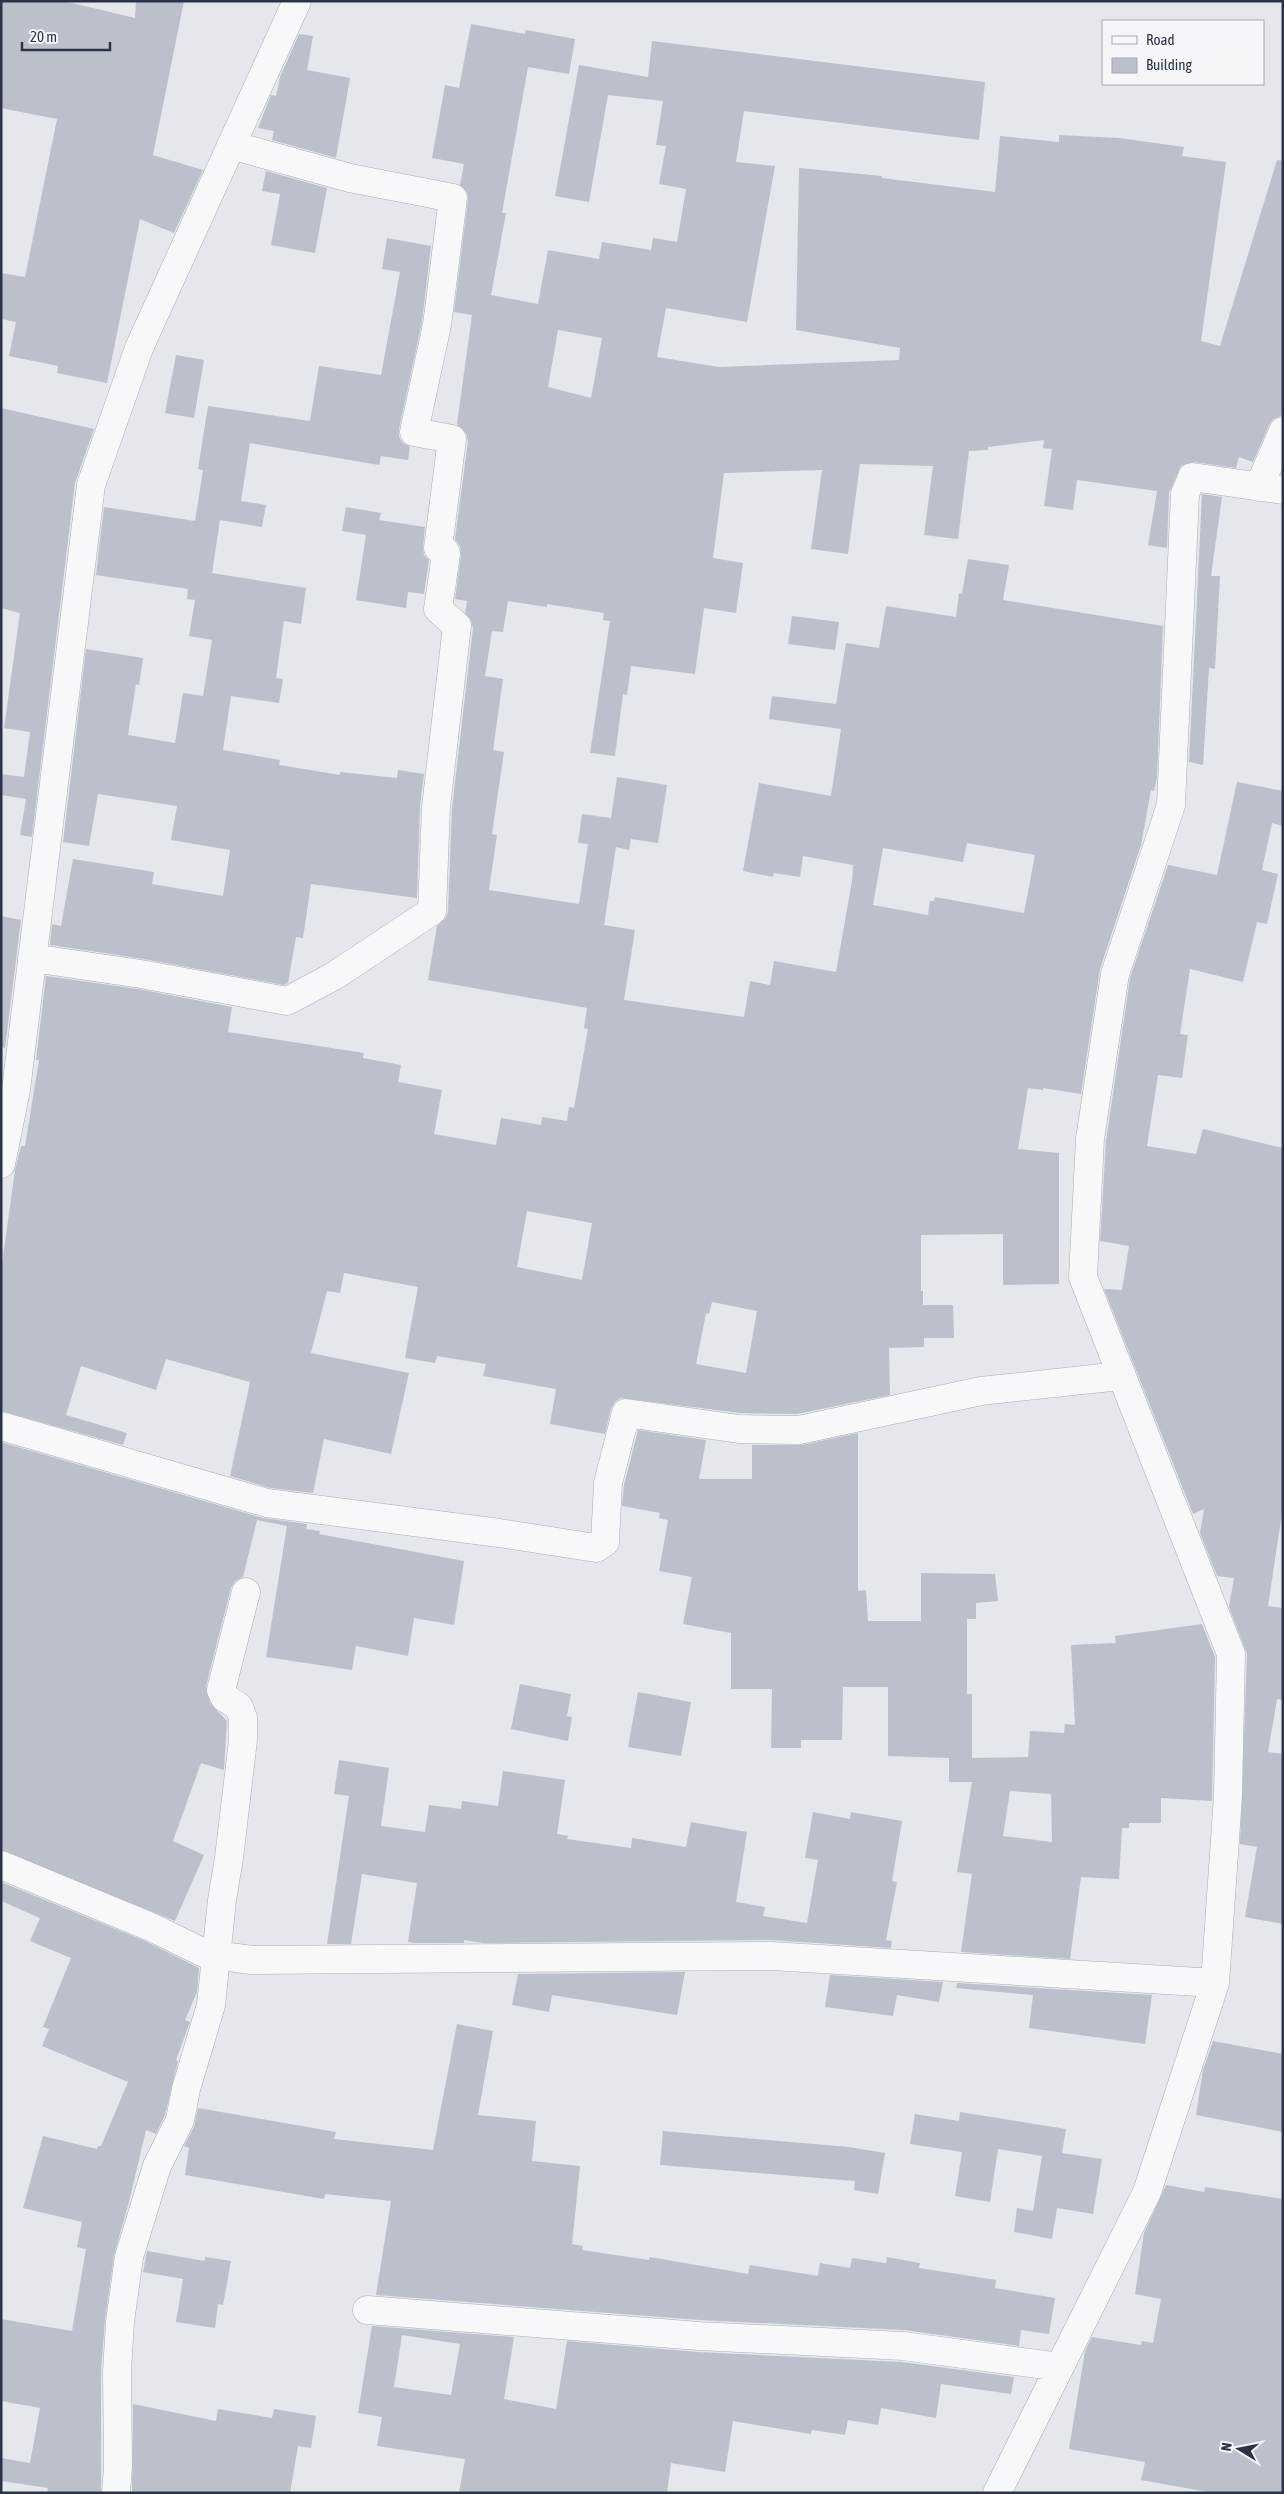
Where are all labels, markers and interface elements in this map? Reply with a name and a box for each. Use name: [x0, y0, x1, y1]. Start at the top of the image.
scale bar: [22, 20, 110, 52]
legend: [1102, 20, 1264, 85]
text: 20 m: [30, 28, 57, 45]
text: Road: [1146, 31, 1175, 48]
text: Building: [1146, 56, 1192, 73]
north arrow: [1214, 2424, 1264, 2474]
text: N: [1218, 2441, 1235, 2452]

